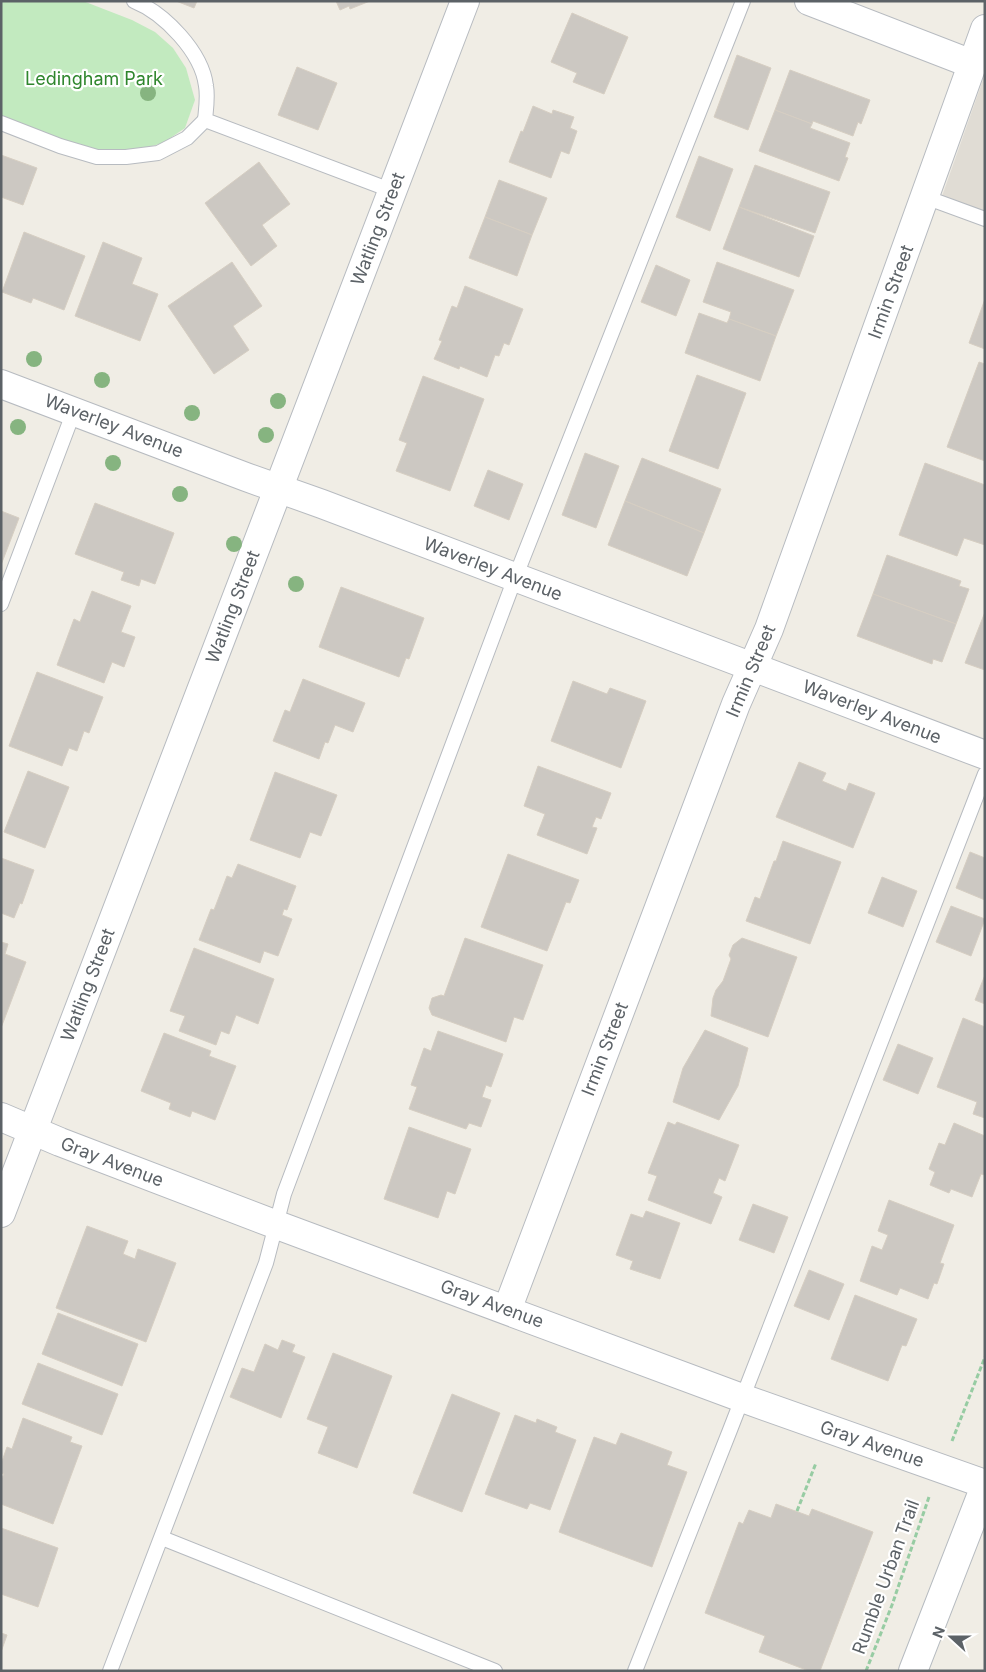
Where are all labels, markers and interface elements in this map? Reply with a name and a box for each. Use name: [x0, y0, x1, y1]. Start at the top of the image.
park label: Ledingham Park: [25, 68, 163, 89]
street label: Watling Street: [346, 169, 409, 288]
street label: Irmin Street: [864, 242, 917, 342]
street label: Waverley Avenue: [42, 389, 187, 462]
street label: Waverley Avenue: [421, 532, 566, 605]
street label: Watling Street: [201, 547, 264, 666]
street label: Irmin Street: [722, 621, 779, 720]
street label: Waverley Avenue: [800, 675, 945, 748]
street label: Watling Street: [56, 925, 119, 1044]
street label: Irmin Street: [577, 999, 632, 1099]
street label: Gray Avenue: [58, 1132, 167, 1191]
street label: Gray Avenue: [438, 1275, 547, 1332]
street label: Gray Avenue: [817, 1416, 927, 1471]
street label: Rumble Urban Trail: [848, 1497, 923, 1657]
north arrow: [926, 1612, 976, 1662]
text: N: [929, 1624, 948, 1640]

